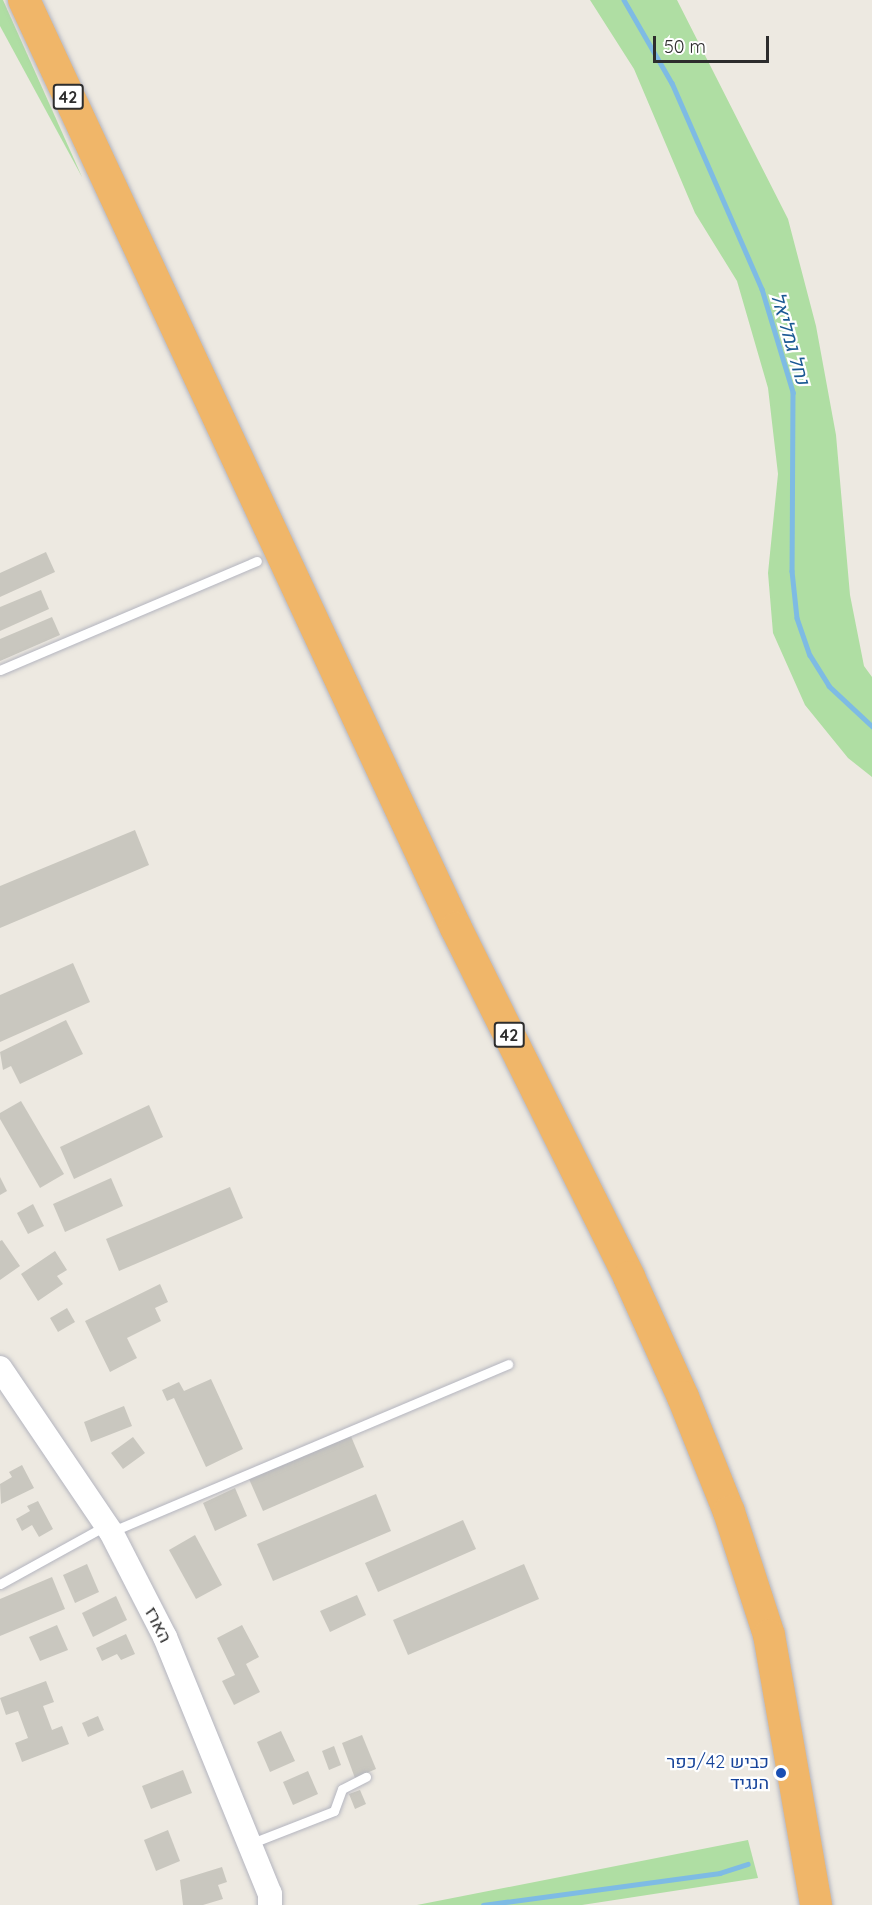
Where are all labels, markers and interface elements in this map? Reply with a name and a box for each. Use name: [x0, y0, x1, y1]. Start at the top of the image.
scale bar: [656, 24, 772, 62]
text: 50 m: [664, 35, 706, 58]
road number: 42: [52, 84, 84, 110]
water label: נחל גמליאל: [766, 289, 816, 387]
road number: 42: [492, 1022, 526, 1048]
street label: הארז: [140, 1603, 176, 1647]
place label: כביש 42/כפר הנגיד: [667, 1752, 769, 1794]
marker: כביש 42/כפר הנגיד: [774, 1766, 788, 1780]

